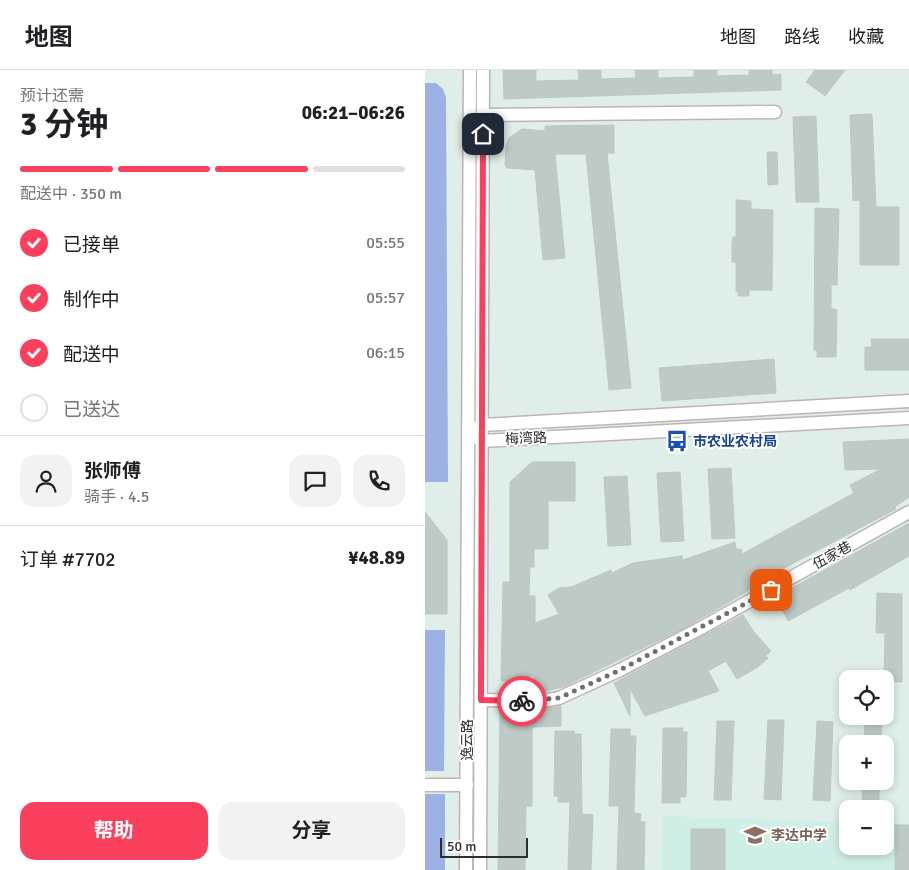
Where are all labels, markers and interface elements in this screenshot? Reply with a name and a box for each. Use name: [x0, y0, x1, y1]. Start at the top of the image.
text: 地图: [25, 22, 73, 52]
text: 地图: [720, 26, 756, 48]
text: 路线: [784, 26, 820, 48]
text: 收藏: [848, 26, 884, 48]
text: 预计还需: [20, 86, 84, 106]
text: 06:21–06:26: [302, 101, 405, 125]
text: 3 分钟: [20, 105, 108, 144]
pin: [462, 113, 504, 155]
icon: home: [469, 120, 497, 148]
text: 配送中 · 350 m: [20, 184, 122, 204]
icon: check: [20, 229, 48, 257]
text: 已接单: [63, 233, 120, 257]
text: 05:55: [366, 233, 405, 253]
icon: check: [20, 284, 48, 312]
text: 制作中: [63, 288, 120, 312]
text: 05:57: [366, 288, 405, 308]
icon: check: [20, 339, 48, 367]
text: 配送中: [63, 343, 120, 367]
text: 06:15: [366, 343, 405, 363]
text: 已送达: [63, 398, 120, 422]
bus stop icon: 市农业农村局: [664, 428, 690, 454]
street label: 梅湾路: [505, 429, 547, 448]
place label: 市农业农村局: [693, 433, 777, 450]
button: person: [20, 455, 72, 507]
button: chat: [289, 455, 341, 507]
button: phone: [353, 455, 405, 507]
text: 张师傅: [84, 459, 141, 483]
text: 骑手 · 4.5: [84, 487, 149, 507]
street label: 伍家巷: [810, 538, 855, 573]
text: ¥48.89: [348, 546, 405, 570]
text: 订单 #7702: [20, 548, 115, 572]
pin: [750, 569, 792, 611]
icon: bag: [757, 576, 785, 604]
map controls: [839, 670, 894, 855]
button: locate: [839, 670, 894, 725]
courier: [497, 676, 547, 726]
icon: bike: [508, 687, 536, 715]
street label: 逸云路: [459, 719, 476, 761]
button: +: [839, 735, 894, 790]
button: −: [839, 800, 894, 855]
button: 帮助: [20, 802, 208, 860]
button: 分享: [218, 802, 405, 860]
school or university icon: 李达中学: [742, 822, 768, 848]
place label: 李达中学: [771, 827, 827, 844]
scale bar: [440, 835, 527, 858]
text: 50 m: [447, 838, 476, 855]

